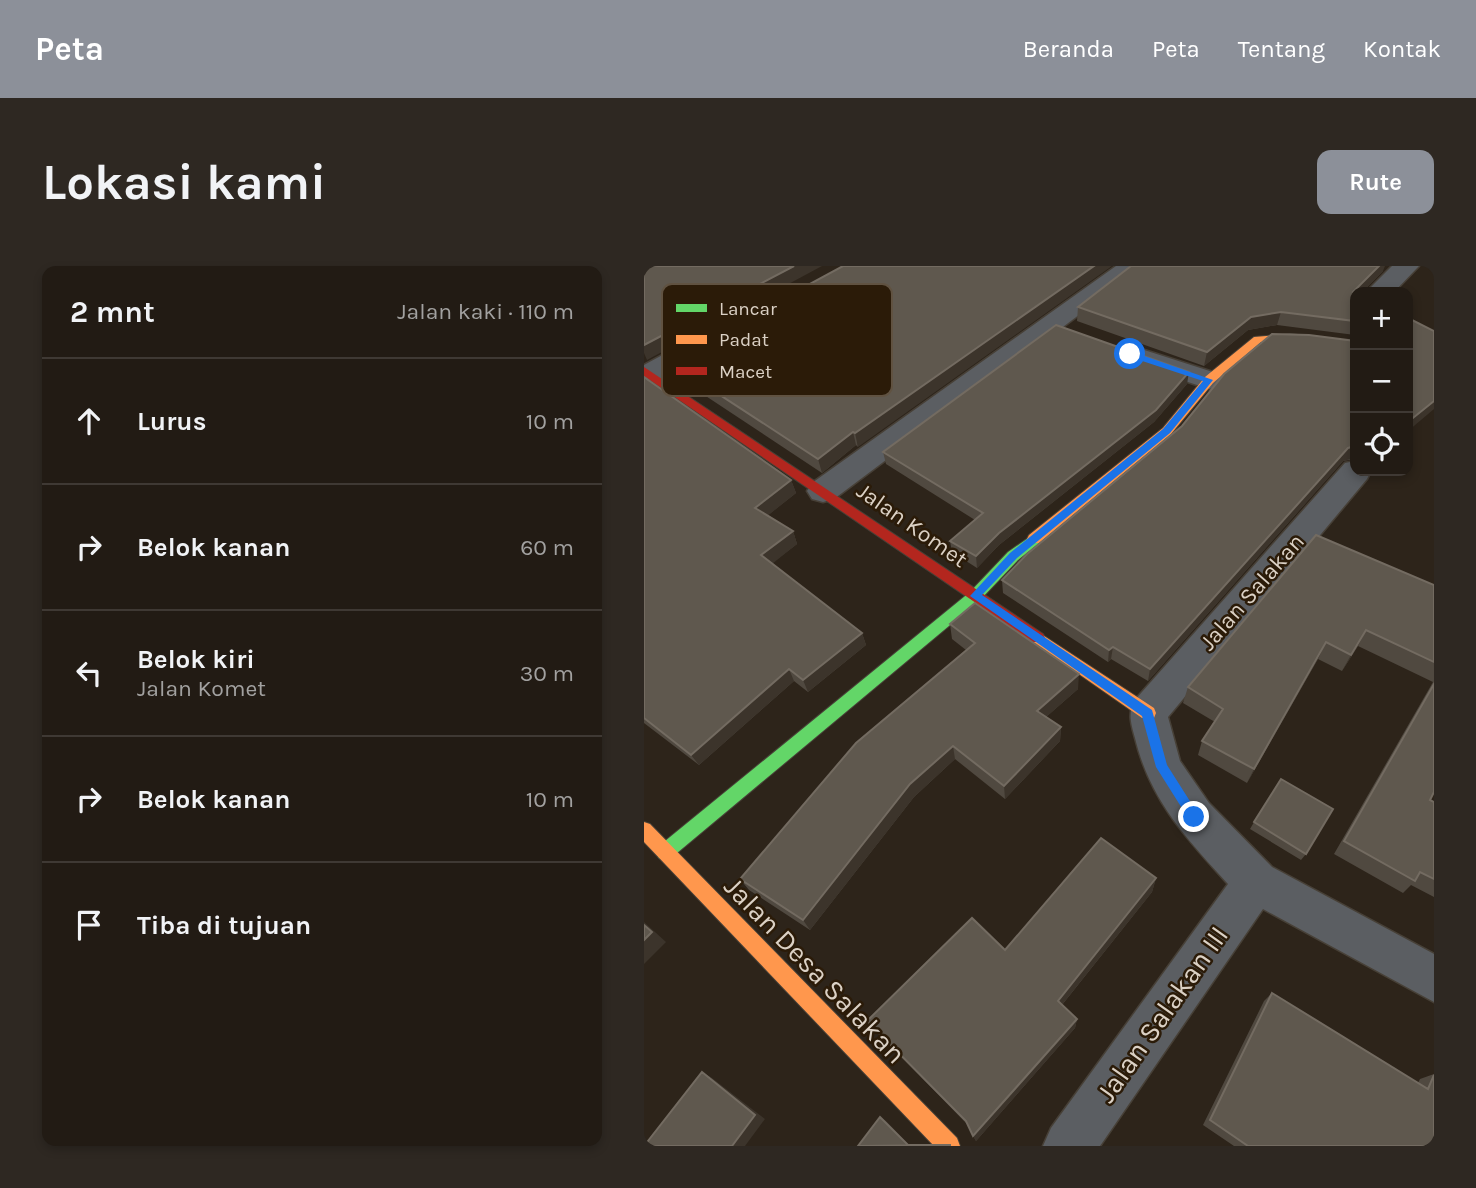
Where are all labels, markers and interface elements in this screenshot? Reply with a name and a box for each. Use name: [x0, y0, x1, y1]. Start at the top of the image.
text: Peta: [35, 30, 104, 68]
text: Beranda: [1023, 35, 1114, 63]
text: Peta: [1152, 35, 1200, 63]
text: Tentang: [1238, 35, 1325, 63]
text: Kontak: [1363, 35, 1441, 63]
button: Rute: [1317, 150, 1434, 214]
text: Lokasi kami: [42, 154, 326, 211]
legend: [662, 284, 892, 396]
map controls: [1350, 287, 1413, 476]
button: +: [1350, 287, 1413, 350]
text: 2 mnt: [70, 294, 155, 330]
text: Jalan kaki · 110 m: [397, 298, 574, 325]
text: Lancar: [719, 298, 777, 320]
text: Padat: [719, 329, 769, 351]
route start: [1114, 338, 1145, 369]
button: −: [1350, 350, 1413, 413]
text: Macet: [719, 361, 772, 383]
icon: ahead: [70, 402, 108, 440]
text: Lurus: [137, 406, 206, 437]
text: 10 m: [526, 408, 574, 435]
button: locate: [1350, 413, 1413, 476]
street label: Jalan Komet: [851, 477, 973, 573]
icon: right: [70, 528, 108, 566]
street label: Jalan Salakan: [1194, 528, 1310, 656]
text: Belok kanan: [137, 532, 290, 563]
text: 60 m: [520, 534, 574, 561]
text: Belok kiri: [137, 644, 255, 675]
icon: left: [70, 654, 108, 692]
text: 30 m: [520, 660, 574, 687]
text: Jalan Komet: [137, 675, 266, 702]
icon: right: [70, 780, 108, 818]
text: Belok kanan: [137, 784, 290, 815]
text: 10 m: [526, 786, 574, 813]
route end: [1178, 801, 1209, 832]
street label: Jalan Desa Salakan: [717, 870, 913, 1070]
icon: arrive: [70, 906, 108, 944]
text: Tiba di tujuan: [137, 910, 311, 941]
street label: Jalan Salakan III: [1089, 920, 1235, 1108]

